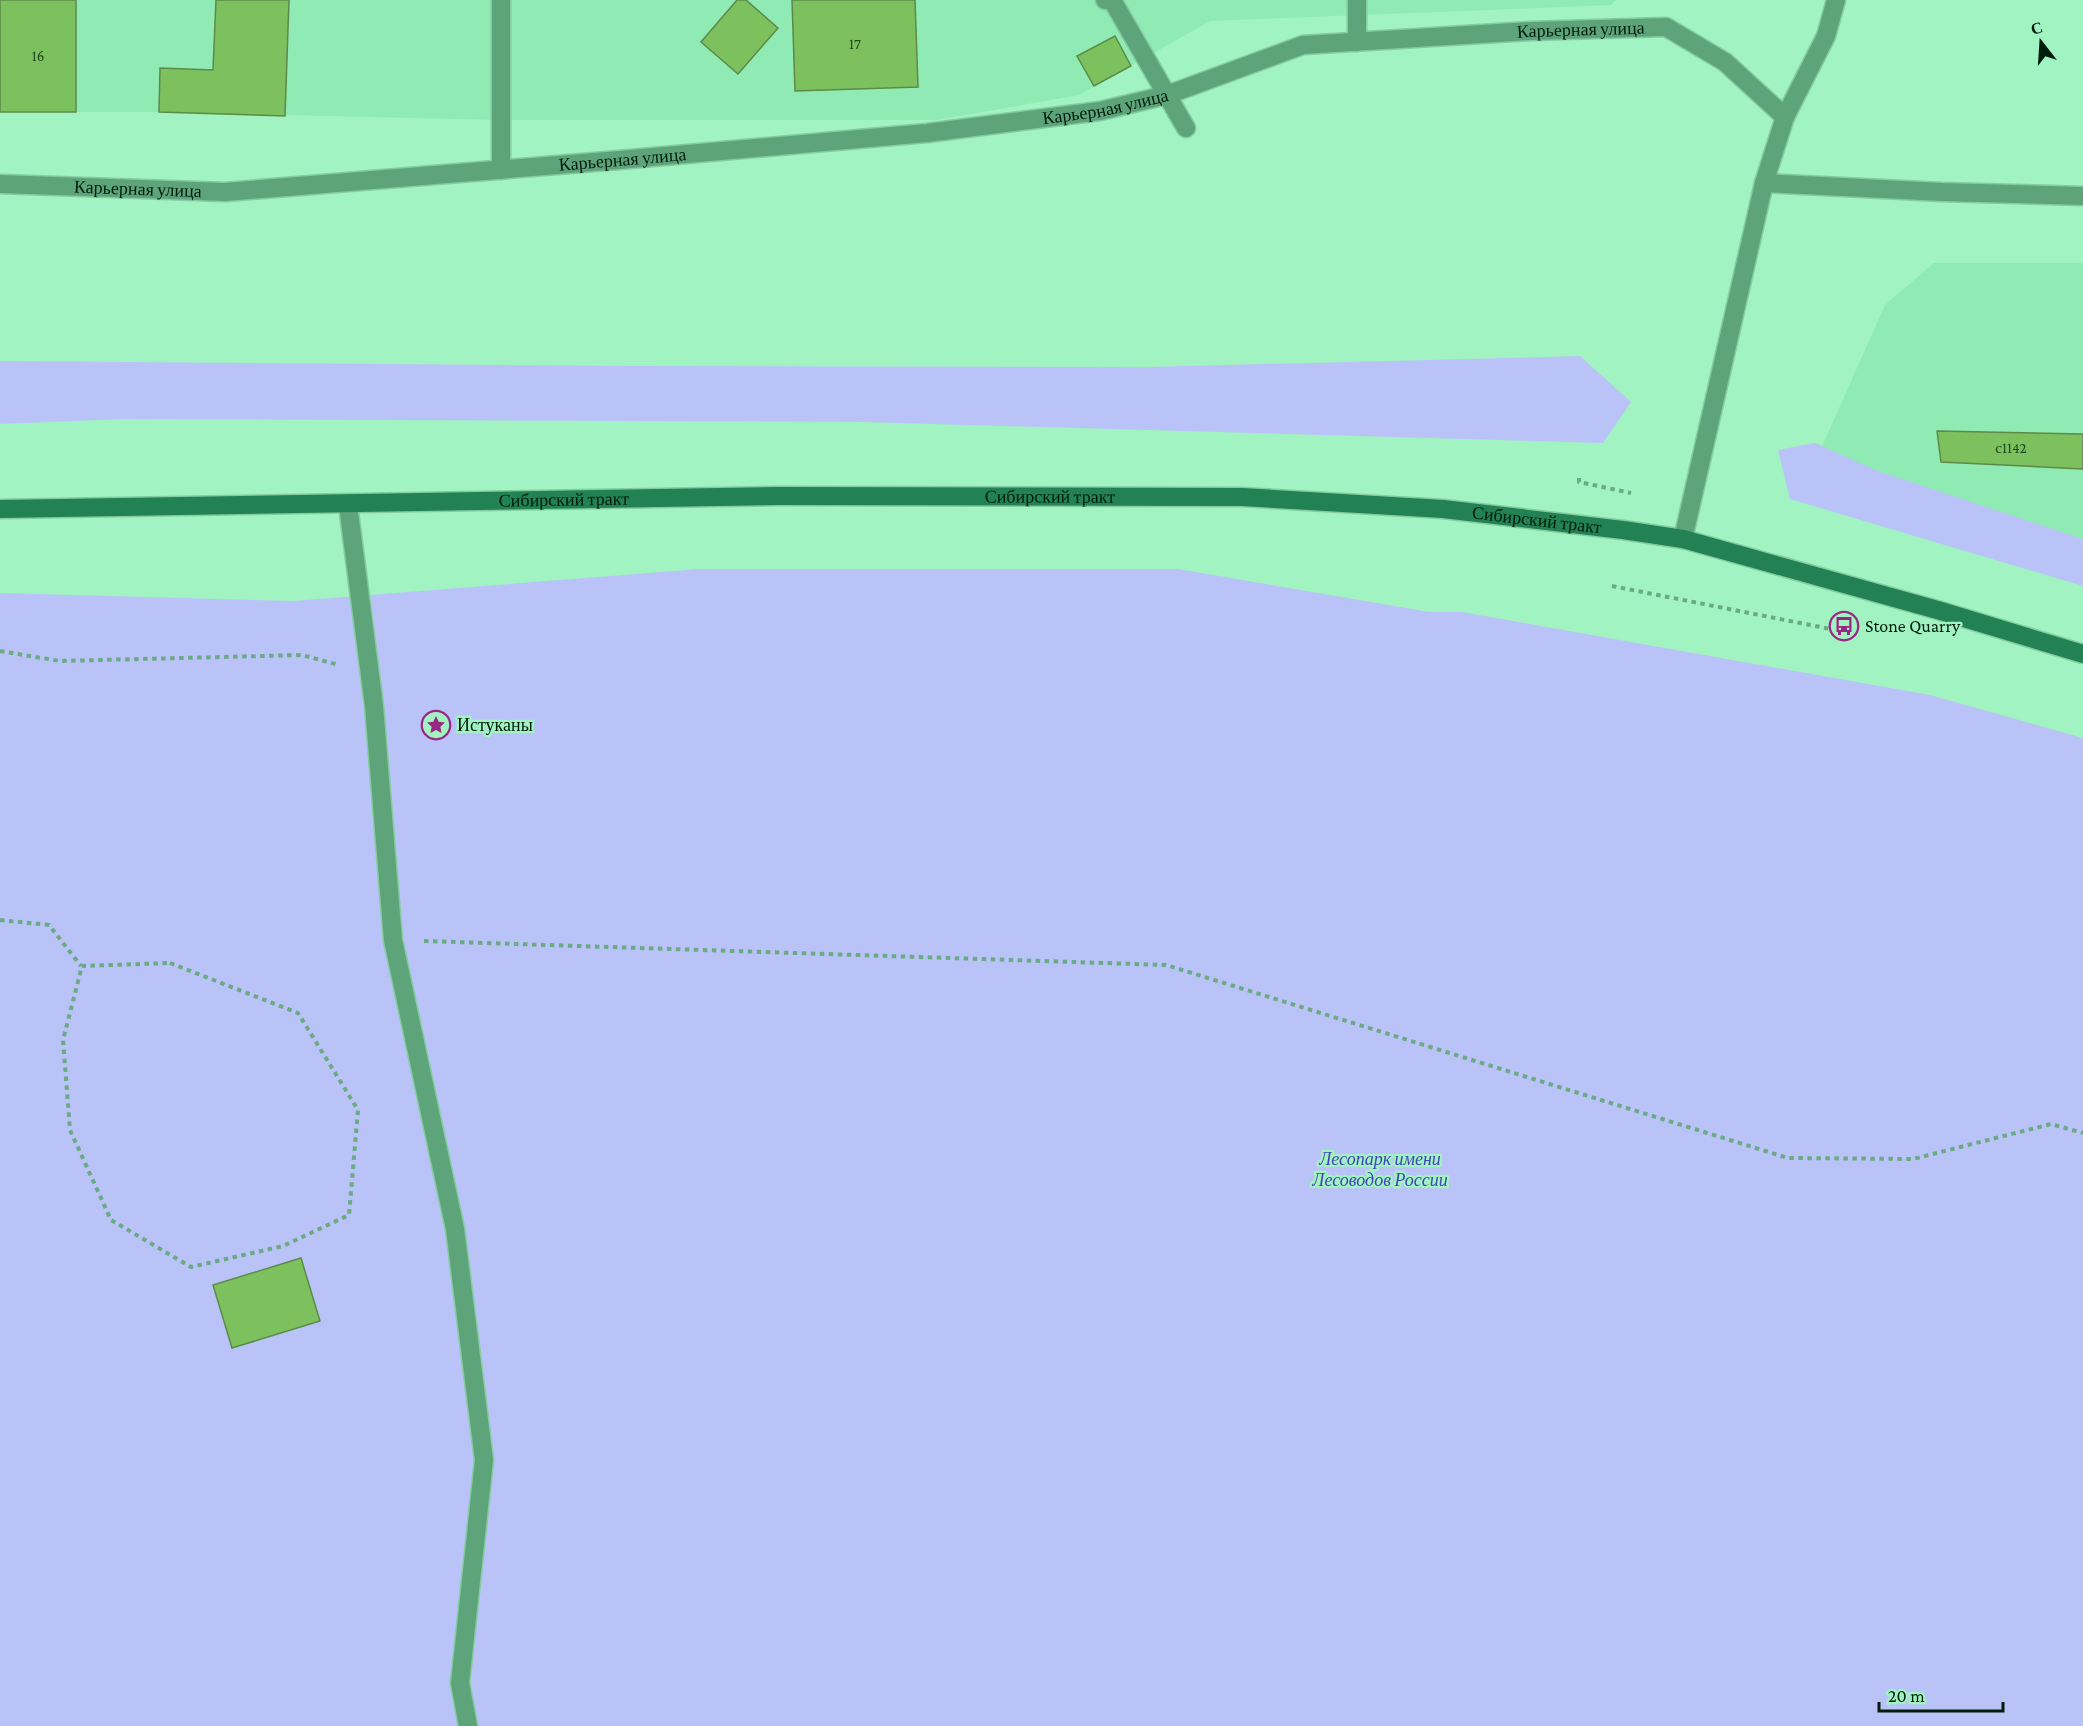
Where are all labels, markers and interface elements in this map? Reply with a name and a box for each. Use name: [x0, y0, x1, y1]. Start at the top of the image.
north arrow: [2011, 12, 2071, 72]
street label: Карьерная улица: [1516, 18, 1645, 42]
text: С: [2029, 18, 2045, 38]
house number: 17: [849, 36, 861, 52]
house number: 16: [32, 48, 44, 64]
street label: Карьерная улица: [1041, 85, 1170, 128]
street label: Карьерная улица: [558, 144, 687, 175]
street label: Карьерная улица: [74, 177, 202, 201]
house number: с1142: [1995, 440, 2027, 456]
street label: Сибирский тракт: [985, 486, 1115, 507]
street label: Сибирский тракт: [499, 489, 629, 511]
street label: Сибирский тракт: [1471, 502, 1603, 537]
bus stop icon: Stone Quarry: [1828, 610, 1860, 642]
place label: Stone Quarry: [1865, 616, 1961, 636]
place icon: Истуканы: [420, 709, 452, 741]
place label: Истуканы: [457, 715, 533, 735]
park label: Лесопарк имени Лесоводов России: [1311, 1149, 1448, 1190]
scale bar: [1879, 1675, 2004, 1713]
text: 20 m: [1888, 1686, 1925, 1706]

